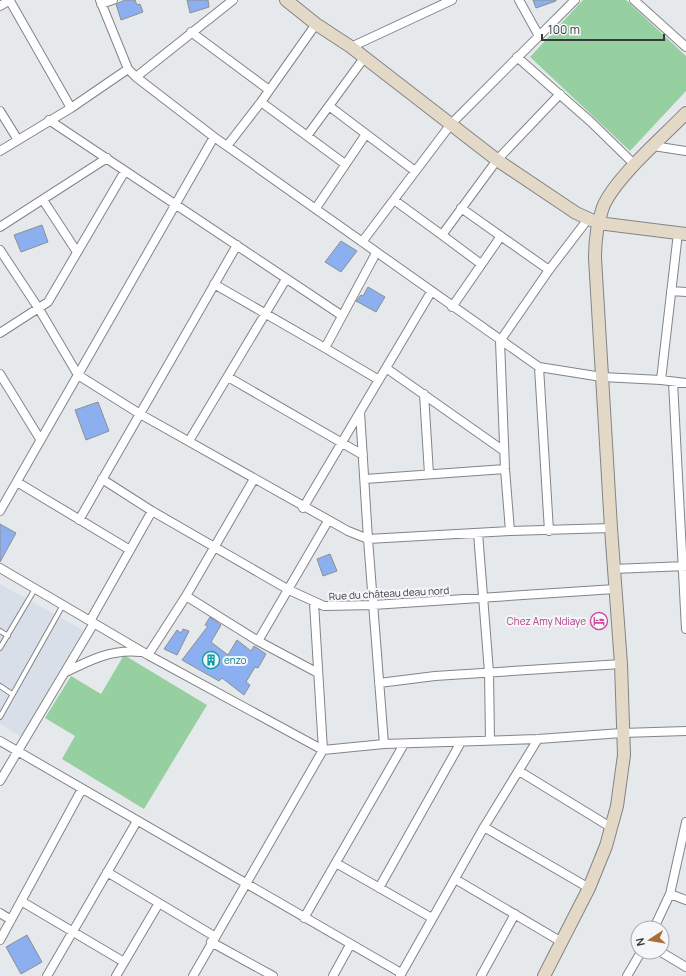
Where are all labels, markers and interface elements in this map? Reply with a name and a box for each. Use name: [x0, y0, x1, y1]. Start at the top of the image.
scale bar: [542, 16, 664, 42]
text: 100 m: [548, 21, 580, 38]
street label: Rue du château deau nord: [328, 583, 450, 603]
hotel icon: Chez Amy Ndiaye: [589, 611, 609, 631]
place label: Chez Amy Ndiaye: [507, 614, 586, 628]
building icon: enzo: [201, 650, 221, 670]
place label: enzo: [224, 653, 247, 667]
north arrow: [630, 920, 670, 960]
text: N: [632, 937, 648, 948]

